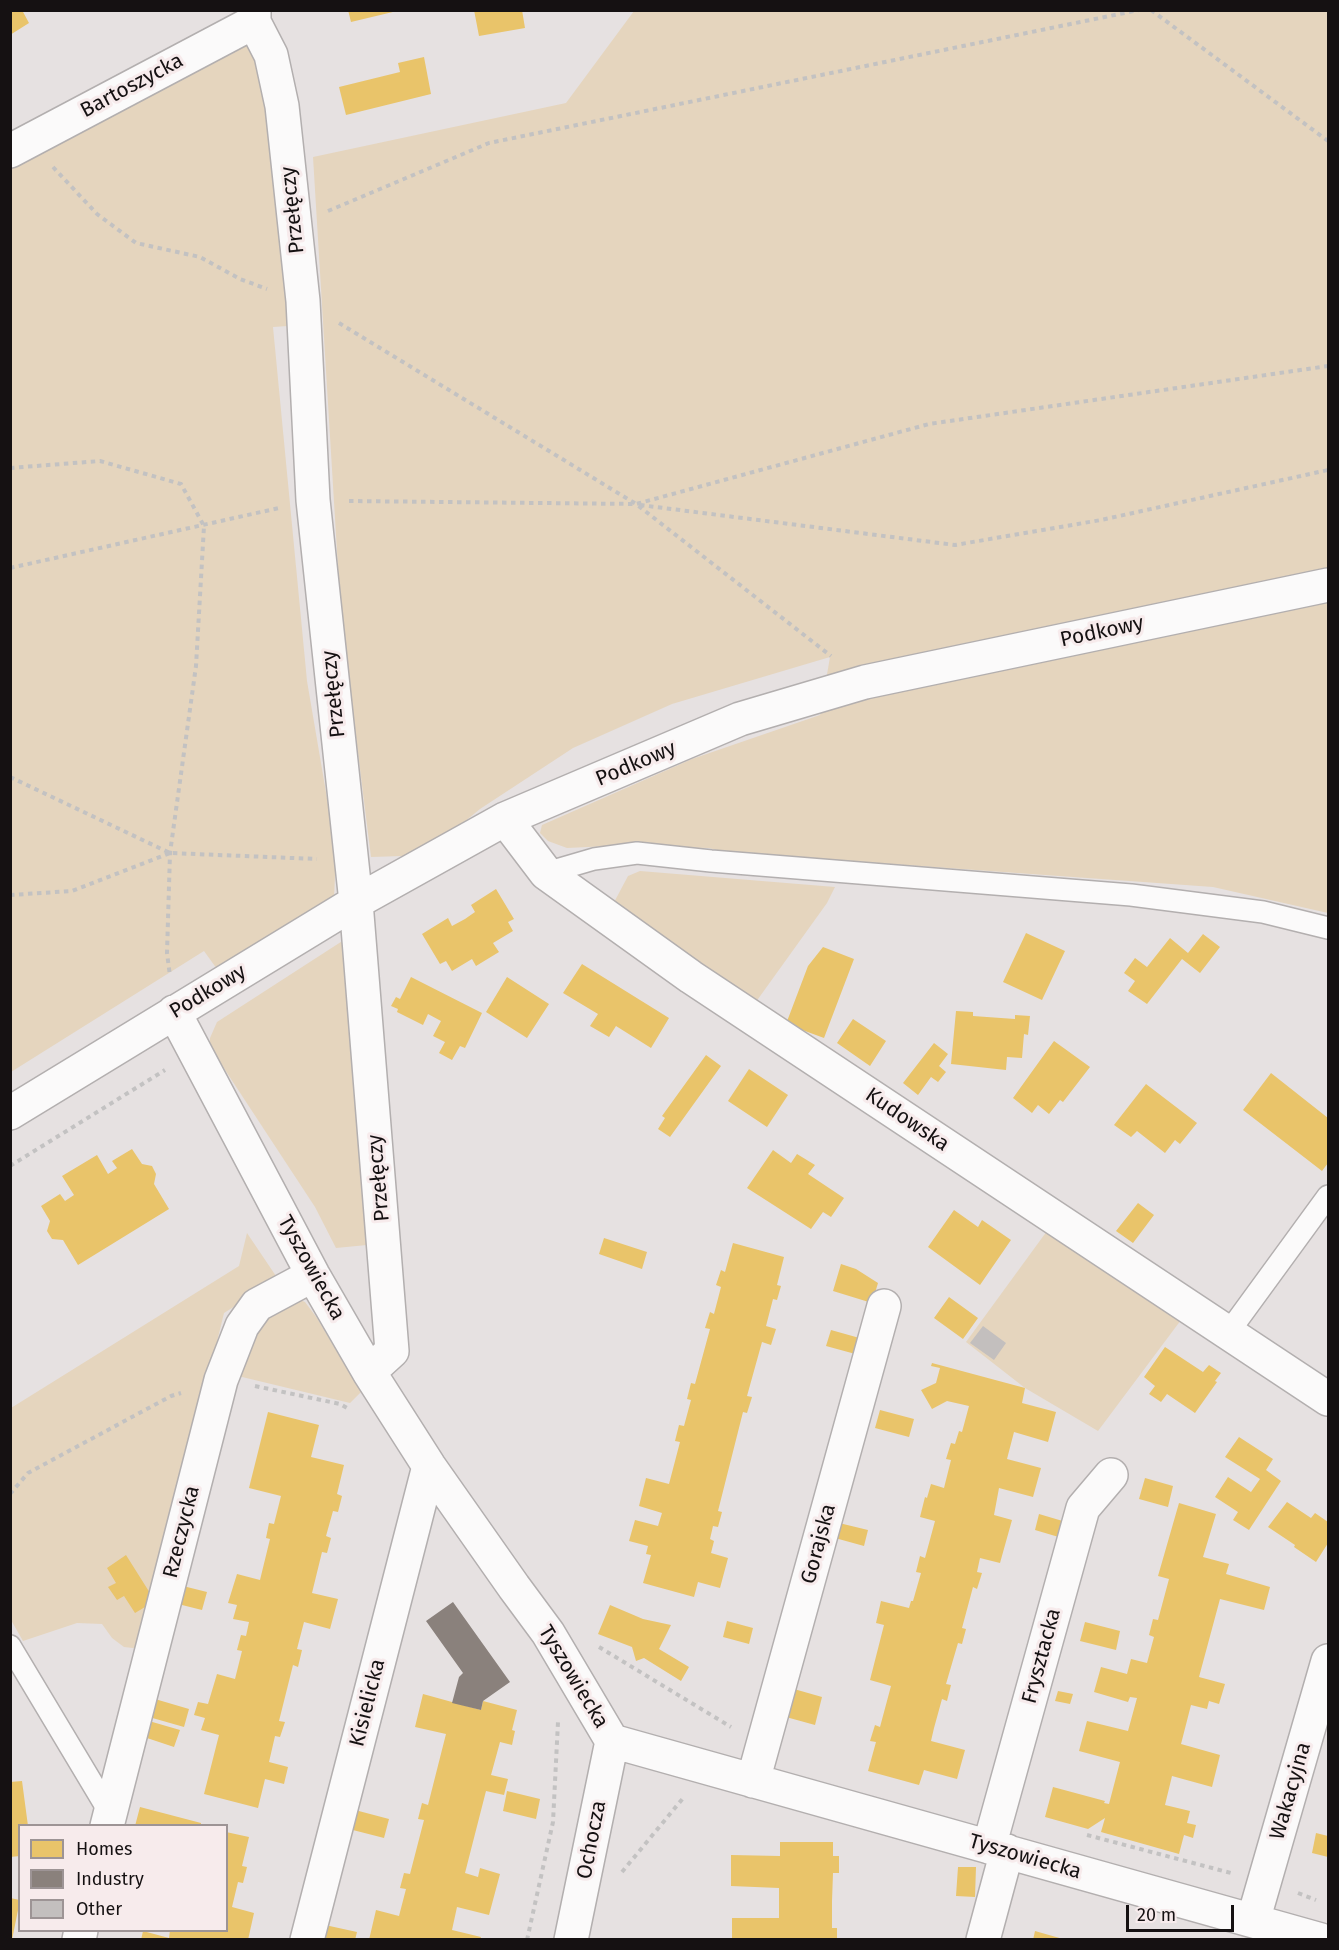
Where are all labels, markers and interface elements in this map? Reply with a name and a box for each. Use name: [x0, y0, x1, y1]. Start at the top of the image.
street label: Bartoszycka: [76, 48, 188, 124]
street label: Przełęczy: [276, 165, 310, 255]
street label: Podkowy: [1058, 611, 1146, 653]
street label: Przełęczy: [317, 649, 351, 739]
street label: Podkowy: [592, 736, 680, 792]
street label: Podkowy: [165, 959, 251, 1025]
street label: Kudowska: [860, 1083, 954, 1157]
street label: Przełęczy: [363, 1133, 395, 1223]
street label: Tyszowiecka: [272, 1211, 350, 1325]
street label: Rzeczycka: [158, 1483, 206, 1581]
street label: Gorajska: [796, 1501, 842, 1587]
street label: Frysztacka: [1017, 1606, 1067, 1706]
street label: Tyszowiecka: [532, 1621, 614, 1733]
street label: Kisielicka: [345, 1657, 391, 1749]
street label: Wakacyjna: [1265, 1739, 1317, 1843]
street label: Ochocza: [572, 1799, 612, 1881]
legend: [18, 1824, 228, 1932]
street label: Tyszowiecka: [966, 1829, 1084, 1885]
text: Homes: [76, 1838, 132, 1860]
text: Industry: [76, 1868, 144, 1890]
scale bar: [1129, 1893, 1237, 1931]
text: Other: [76, 1898, 122, 1920]
text: 20 m: [1137, 1904, 1176, 1926]

